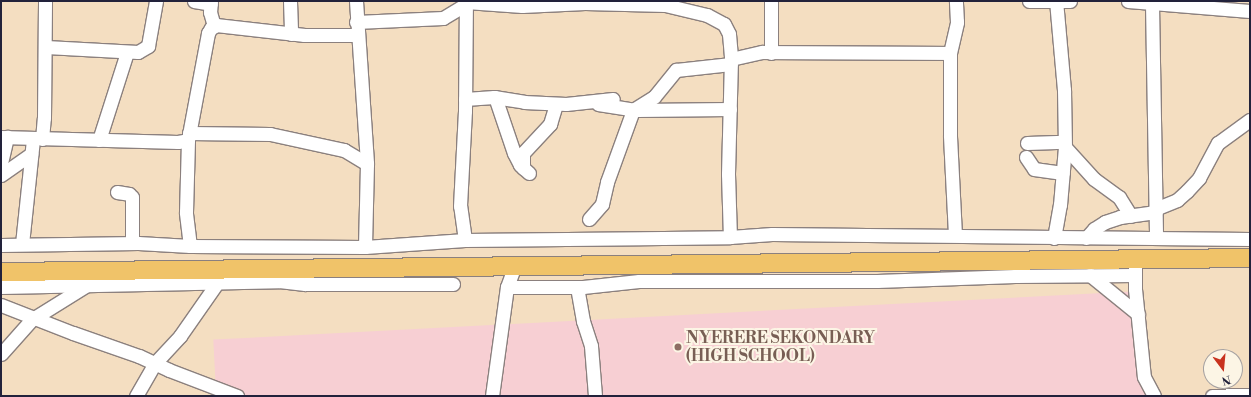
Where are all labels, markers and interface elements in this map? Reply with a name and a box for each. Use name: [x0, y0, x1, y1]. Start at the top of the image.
place label: NYERERE SEKONDARY (HIGH SCHOOL): [686, 328, 875, 366]
marker: NYERERE SEKONDARY (HIGH SCHOOL): [673, 342, 683, 352]
north arrow: [1203, 349, 1243, 389]
text: N: [1220, 372, 1232, 388]

